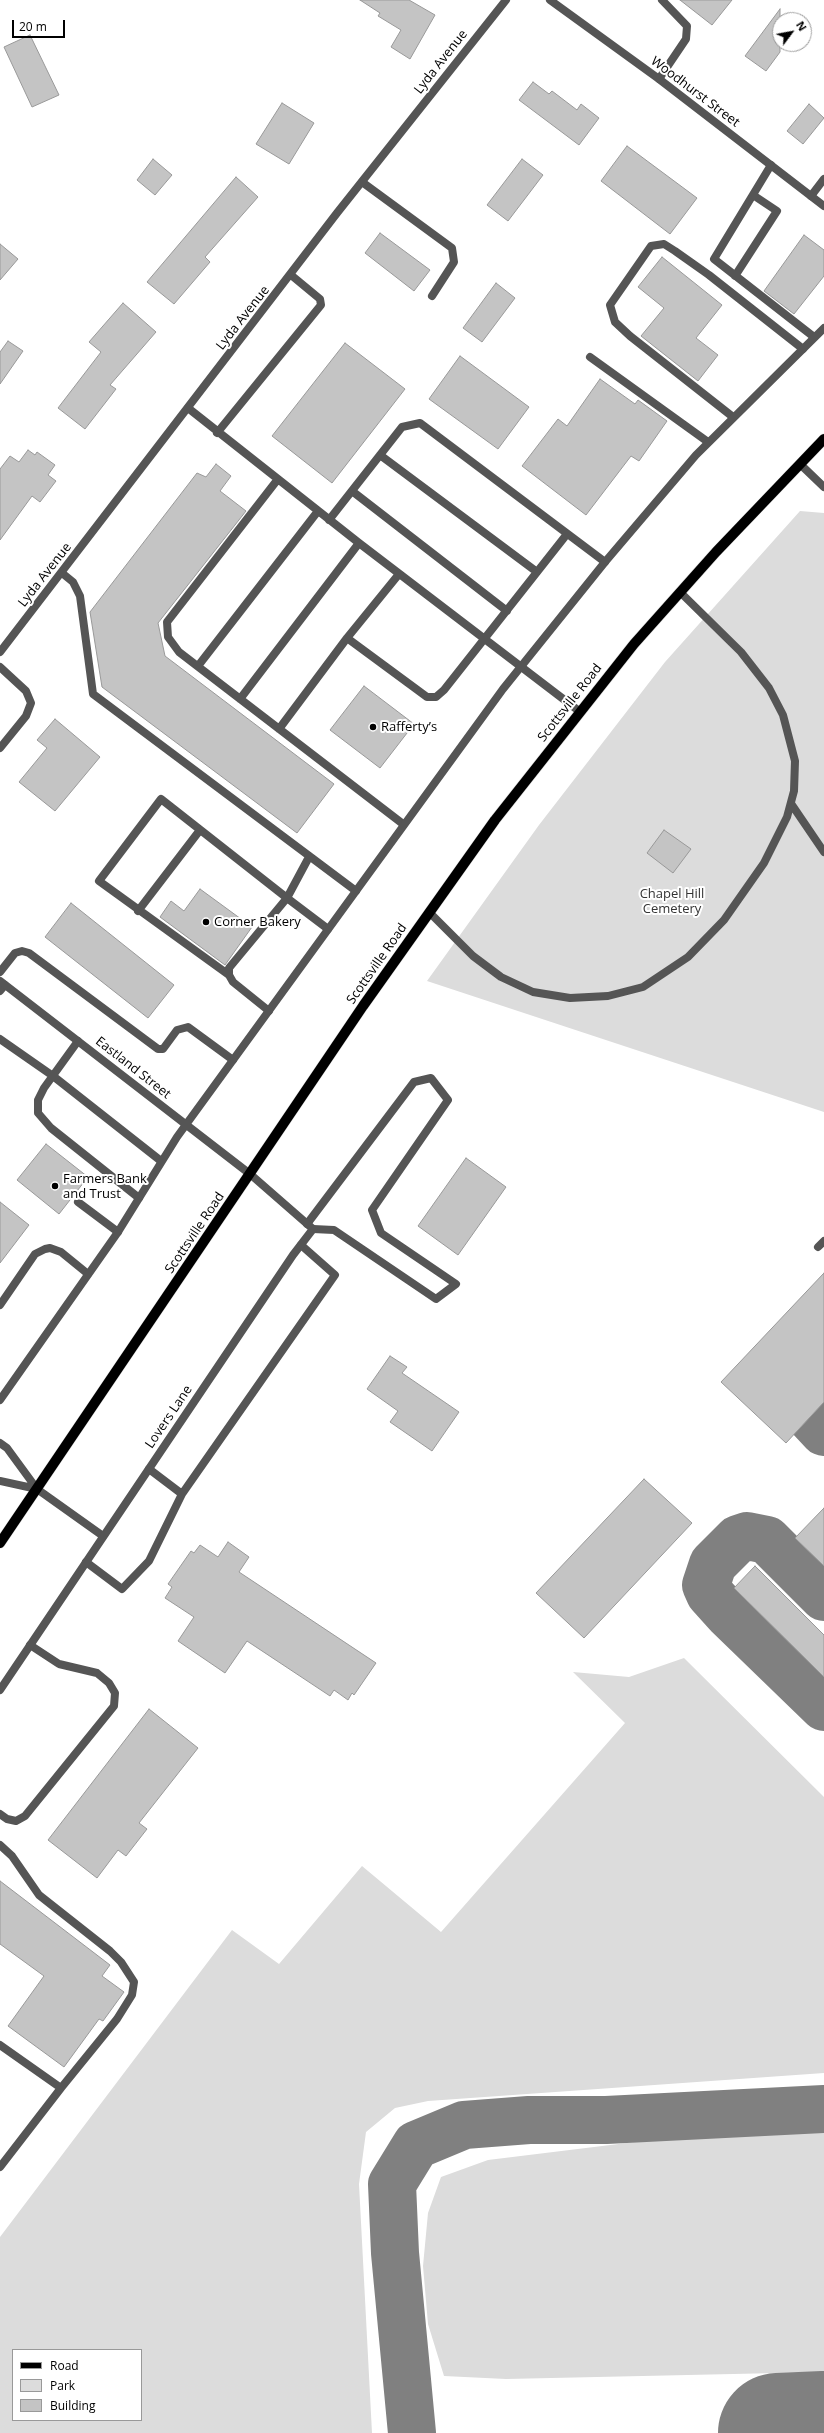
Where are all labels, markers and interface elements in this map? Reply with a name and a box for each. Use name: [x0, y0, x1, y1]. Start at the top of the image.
scale bar: [14, 12, 67, 38]
north arrow: [772, 12, 812, 52]
text: 20 m: [19, 18, 47, 35]
text: N: [793, 18, 810, 34]
street label: Lyda Avenue: [411, 27, 471, 97]
street label: Woodhurst Street: [647, 53, 743, 131]
street label: Lyda Avenue: [213, 283, 273, 353]
street label: Lyda Avenue: [15, 540, 75, 610]
street label: Scottsville Road: [535, 661, 605, 745]
place label: Rafferty’s: [381, 719, 437, 735]
marker: Rafferty’s: [368, 722, 378, 732]
park label: Chapel Hill Cemetery: [640, 886, 704, 917]
place label: Corner Bakery: [214, 914, 301, 930]
marker: Corner Bakery: [201, 917, 211, 927]
street label: Scottsville Road: [343, 921, 411, 1007]
street label: Eastland Street: [92, 1034, 174, 1102]
place label: Farmers Bank and Trust: [63, 1171, 147, 1202]
marker: Farmers Bank and Trust: [50, 1181, 60, 1191]
street label: Scottsville Road: [162, 1189, 228, 1277]
street label: Lovers Lane: [142, 1383, 196, 1451]
legend: [12, 2349, 142, 2421]
text: Road: [50, 2357, 79, 2374]
text: Park: [50, 2377, 75, 2394]
text: Building: [50, 2397, 95, 2414]

